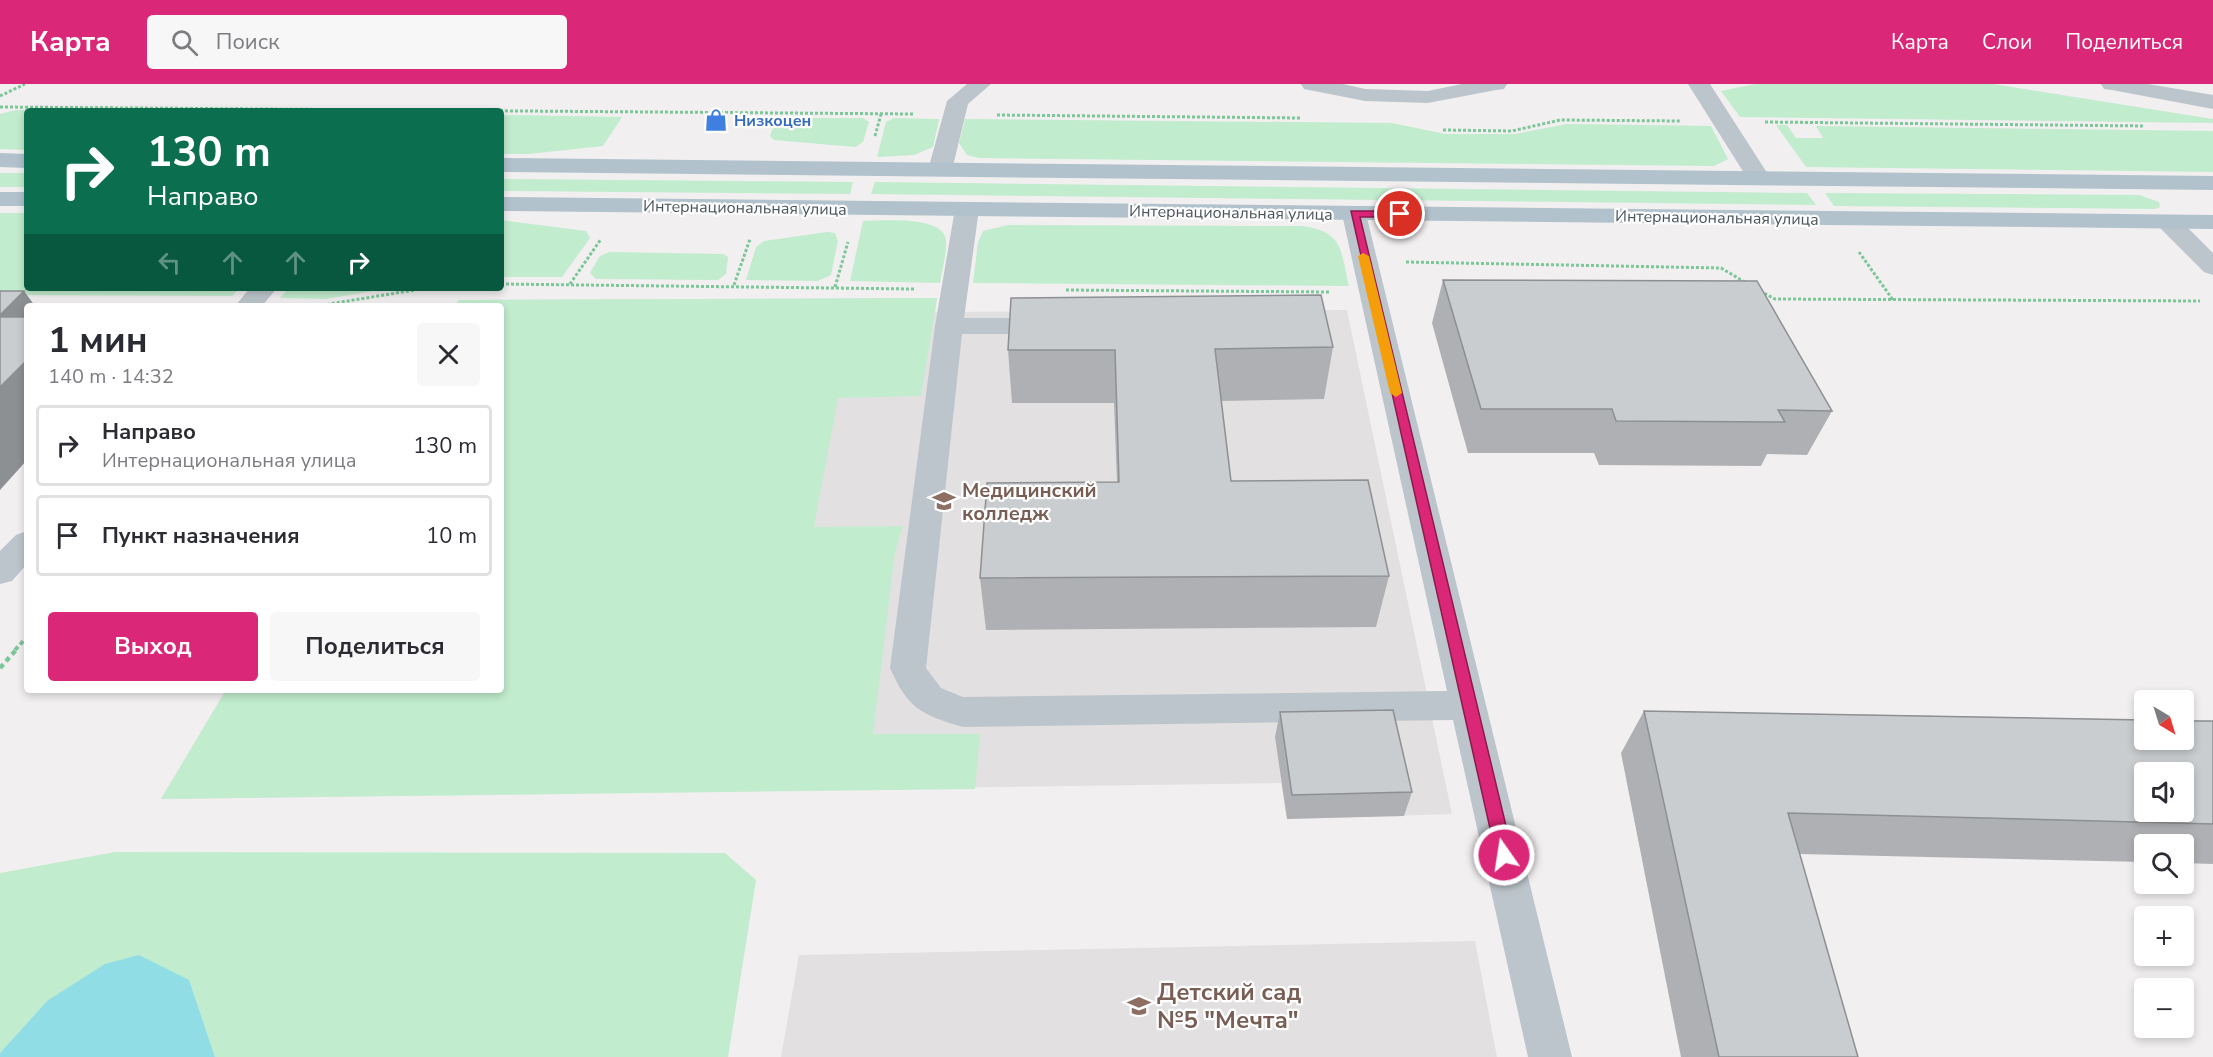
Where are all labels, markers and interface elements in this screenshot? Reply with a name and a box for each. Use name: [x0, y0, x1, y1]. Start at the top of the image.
search box: [147, 15, 567, 69]
text: Карта: [30, 23, 111, 61]
icon: search: [168, 26, 201, 59]
text: Поиск: [216, 27, 280, 57]
text: Карта: [1891, 28, 1949, 56]
text: Слои: [1982, 28, 2032, 56]
text: Поделиться: [2065, 28, 2183, 56]
shop icon: Низкоцен: [703, 107, 729, 133]
place label: Низкоцен: [734, 110, 811, 132]
text: 130 m: [147, 124, 271, 181]
icon: right: [48, 132, 126, 210]
text: Направо: [147, 178, 258, 215]
pin: [1374, 188, 1425, 239]
street label: Интернациональная улица: [643, 195, 847, 221]
icon: arrive: [1383, 197, 1416, 230]
street label: Интернациональная улица: [1129, 200, 1333, 226]
street label: Интернациональная улица: [1615, 205, 1819, 231]
icon: left: [153, 246, 186, 279]
icon: ahead: [216, 246, 249, 279]
icon: ahead: [279, 246, 312, 279]
icon: right: [342, 246, 375, 279]
text: 1 мин: [48, 316, 148, 365]
button: close: [417, 323, 480, 386]
text: 140 m · 14:32: [48, 363, 174, 390]
text: Направо: [102, 417, 196, 447]
icon: right: [51, 429, 84, 462]
text: 130 m: [413, 431, 477, 461]
text: Интернациональная улица: [102, 447, 357, 474]
place label: Медицинский колледж: [962, 477, 1097, 527]
school or university icon: Медицинский колледж: [931, 488, 957, 514]
icon: arrive: [51, 519, 84, 552]
text: Пункт назначения: [102, 521, 300, 551]
text: 10 m: [426, 521, 477, 551]
button: Выход: [48, 612, 258, 681]
button: Поделиться: [270, 612, 480, 681]
north arrow: [2134, 690, 2194, 750]
map controls: [2134, 690, 2194, 1038]
button: sound: [2134, 762, 2194, 822]
position arrow: [1472, 823, 1536, 887]
button: search: [2134, 834, 2194, 894]
button: +: [2134, 906, 2194, 966]
place label: Детский сад №5 "Мечта": [1157, 976, 1301, 1036]
button: −: [2134, 978, 2194, 1038]
school or university icon: Детский сад №5 "Мечта": [1126, 993, 1152, 1019]

